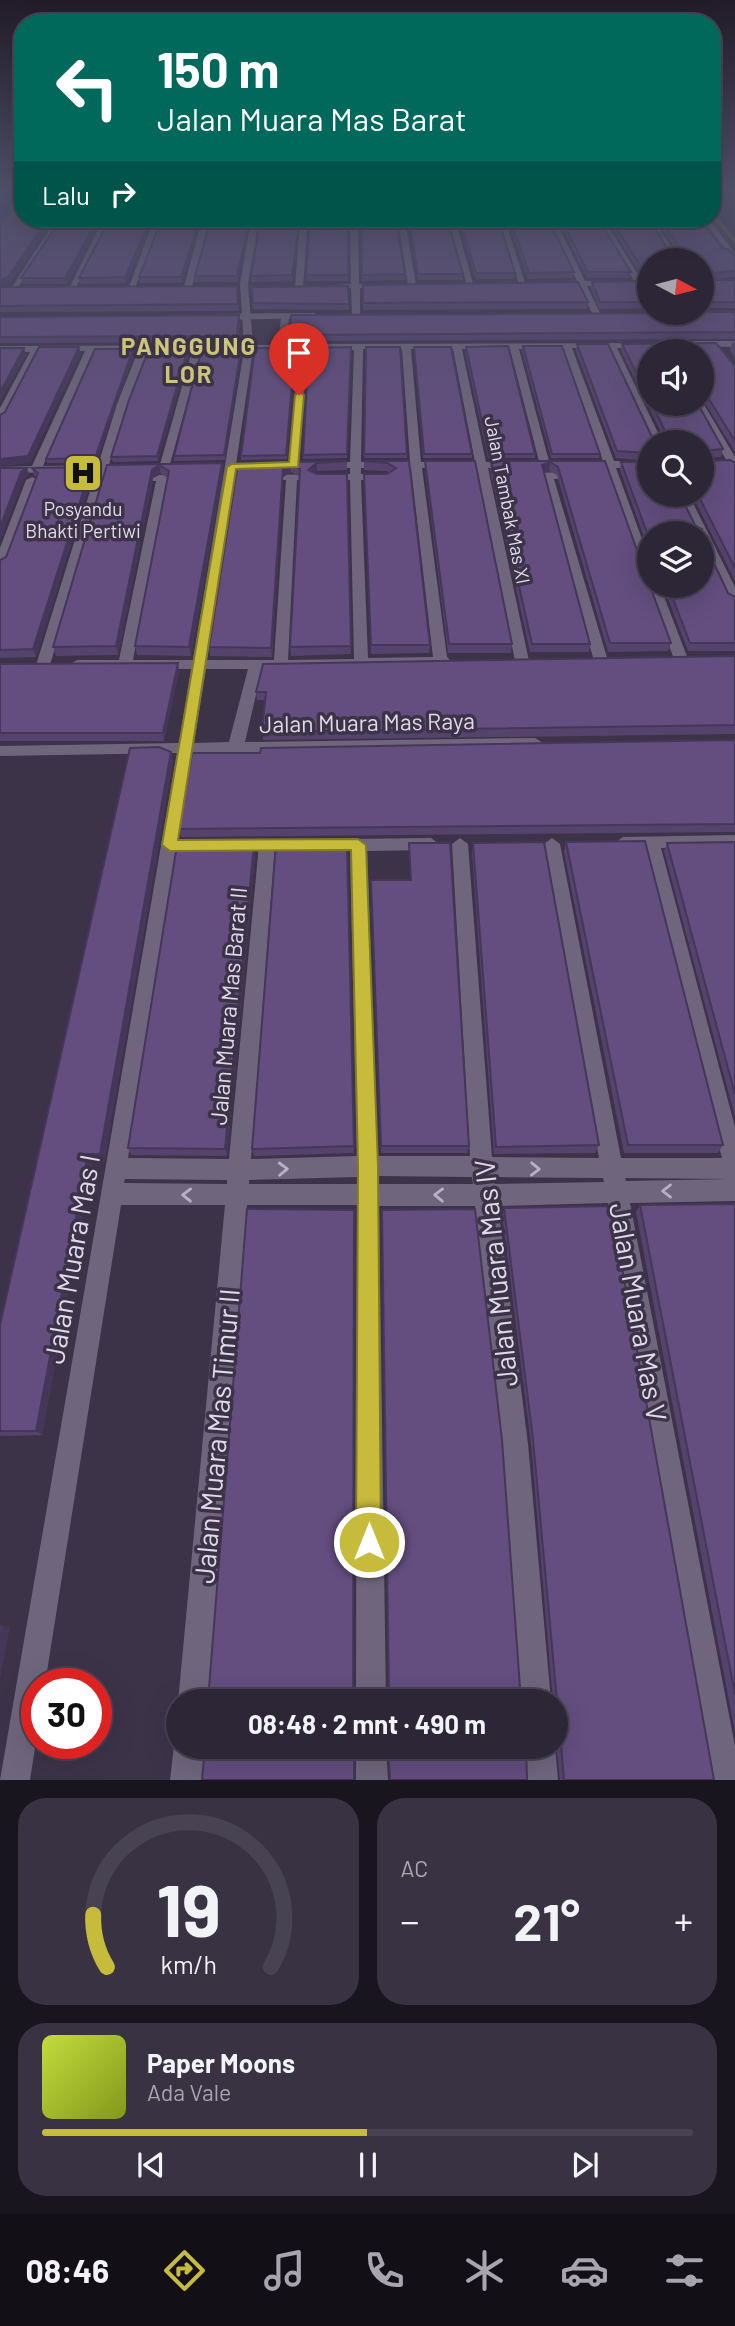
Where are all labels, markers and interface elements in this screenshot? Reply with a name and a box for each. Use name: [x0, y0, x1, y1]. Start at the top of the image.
text: 150 m: [157, 39, 279, 98]
icon: left: [42, 42, 133, 133]
text: Jalan Muara Mas Barat: [157, 99, 467, 137]
icon: right: [104, 175, 142, 213]
text: Lalu: [42, 179, 90, 210]
north arrow: [637, 248, 714, 326]
map controls: [637, 248, 714, 598]
pin: [269, 323, 329, 395]
district label: PANGGUNG LOR: [121, 331, 257, 388]
icon: arrive: [280, 334, 318, 372]
button: sound: [637, 339, 714, 416]
street label: Jalan Tambak Mas XI: [480, 414, 536, 586]
button: search: [637, 430, 714, 507]
hospital icon: Posyandu Bhakti Pertiwi: [62, 452, 104, 494]
place label: Posyandu Bhakti Pertiwi: [25, 497, 141, 542]
button: layers: [637, 521, 714, 598]
street label: Jalan Muara Mas Raya: [259, 706, 475, 738]
street label: Jalan Muara Mas Barat II: [204, 886, 252, 1126]
street label: Jalan Muara Mas I: [36, 1152, 106, 1366]
street label: Jalan Muara Mas IV: [466, 1158, 524, 1388]
one-way arrow: [278, 1161, 289, 1176]
one-way arrow: [530, 1161, 541, 1177]
one-way arrow: [661, 1183, 672, 1199]
one-way arrow: [182, 1187, 192, 1203]
one-way arrow: [434, 1187, 444, 1203]
street label: Jalan Muara Mas V: [603, 1200, 675, 1424]
street label: Jalan Muara Mas Timur II: [186, 1287, 246, 1585]
position arrow: [332, 1505, 406, 1579]
speed limit sign: 30: [21, 1668, 112, 1759]
text: 08:48 · 2 mnt · 490 m: [248, 1708, 486, 1739]
text: AC: [401, 1854, 428, 1882]
text: 19: [156, 1865, 220, 1953]
text: 21°: [513, 1889, 580, 1951]
text: −: [401, 1897, 420, 1943]
text: +: [674, 1897, 693, 1943]
text: km/h: [160, 1949, 217, 1979]
text: Paper Moons: [147, 2047, 295, 2078]
text: Ada Vale: [147, 2078, 231, 2106]
icon: previous: [132, 2146, 170, 2184]
icon: pause: [349, 2146, 387, 2184]
icon: next: [566, 2146, 604, 2184]
icon: directions: [160, 2246, 209, 2295]
icon: music: [260, 2246, 309, 2295]
icon: phone: [360, 2246, 409, 2295]
icon: climate: [460, 2246, 509, 2295]
icon: car: [560, 2246, 609, 2295]
icon: filters: [660, 2246, 709, 2295]
text: 08:46: [26, 2251, 109, 2289]

